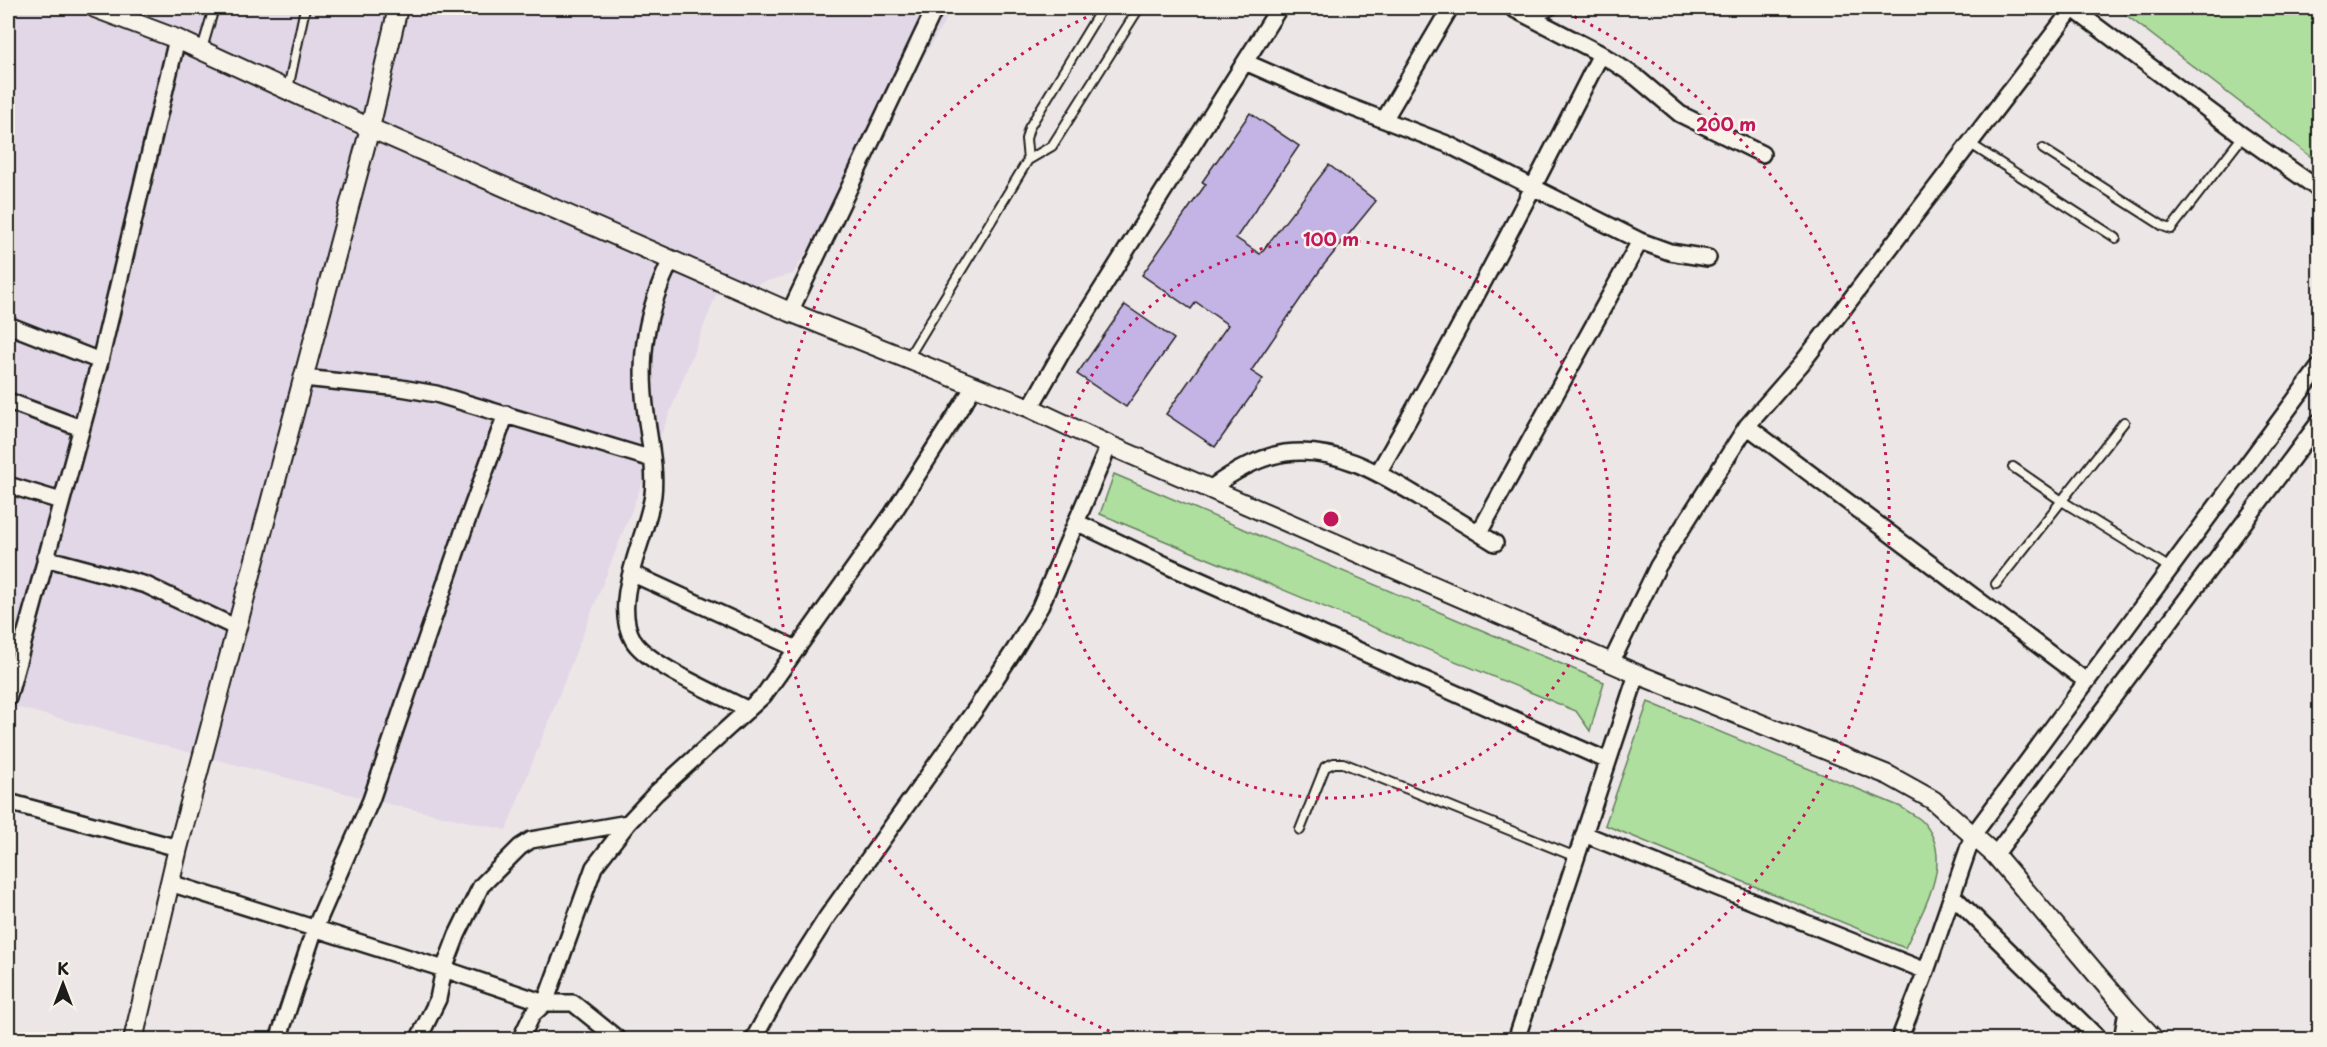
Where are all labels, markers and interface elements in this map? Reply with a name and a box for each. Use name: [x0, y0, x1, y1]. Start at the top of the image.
text: 200 m: [1696, 110, 1756, 137]
text: 100 m: [1303, 225, 1359, 252]
centre of rings: [1321, 509, 1341, 529]
north arrow: [33, 954, 93, 1014]
text: K: [57, 956, 69, 980]

